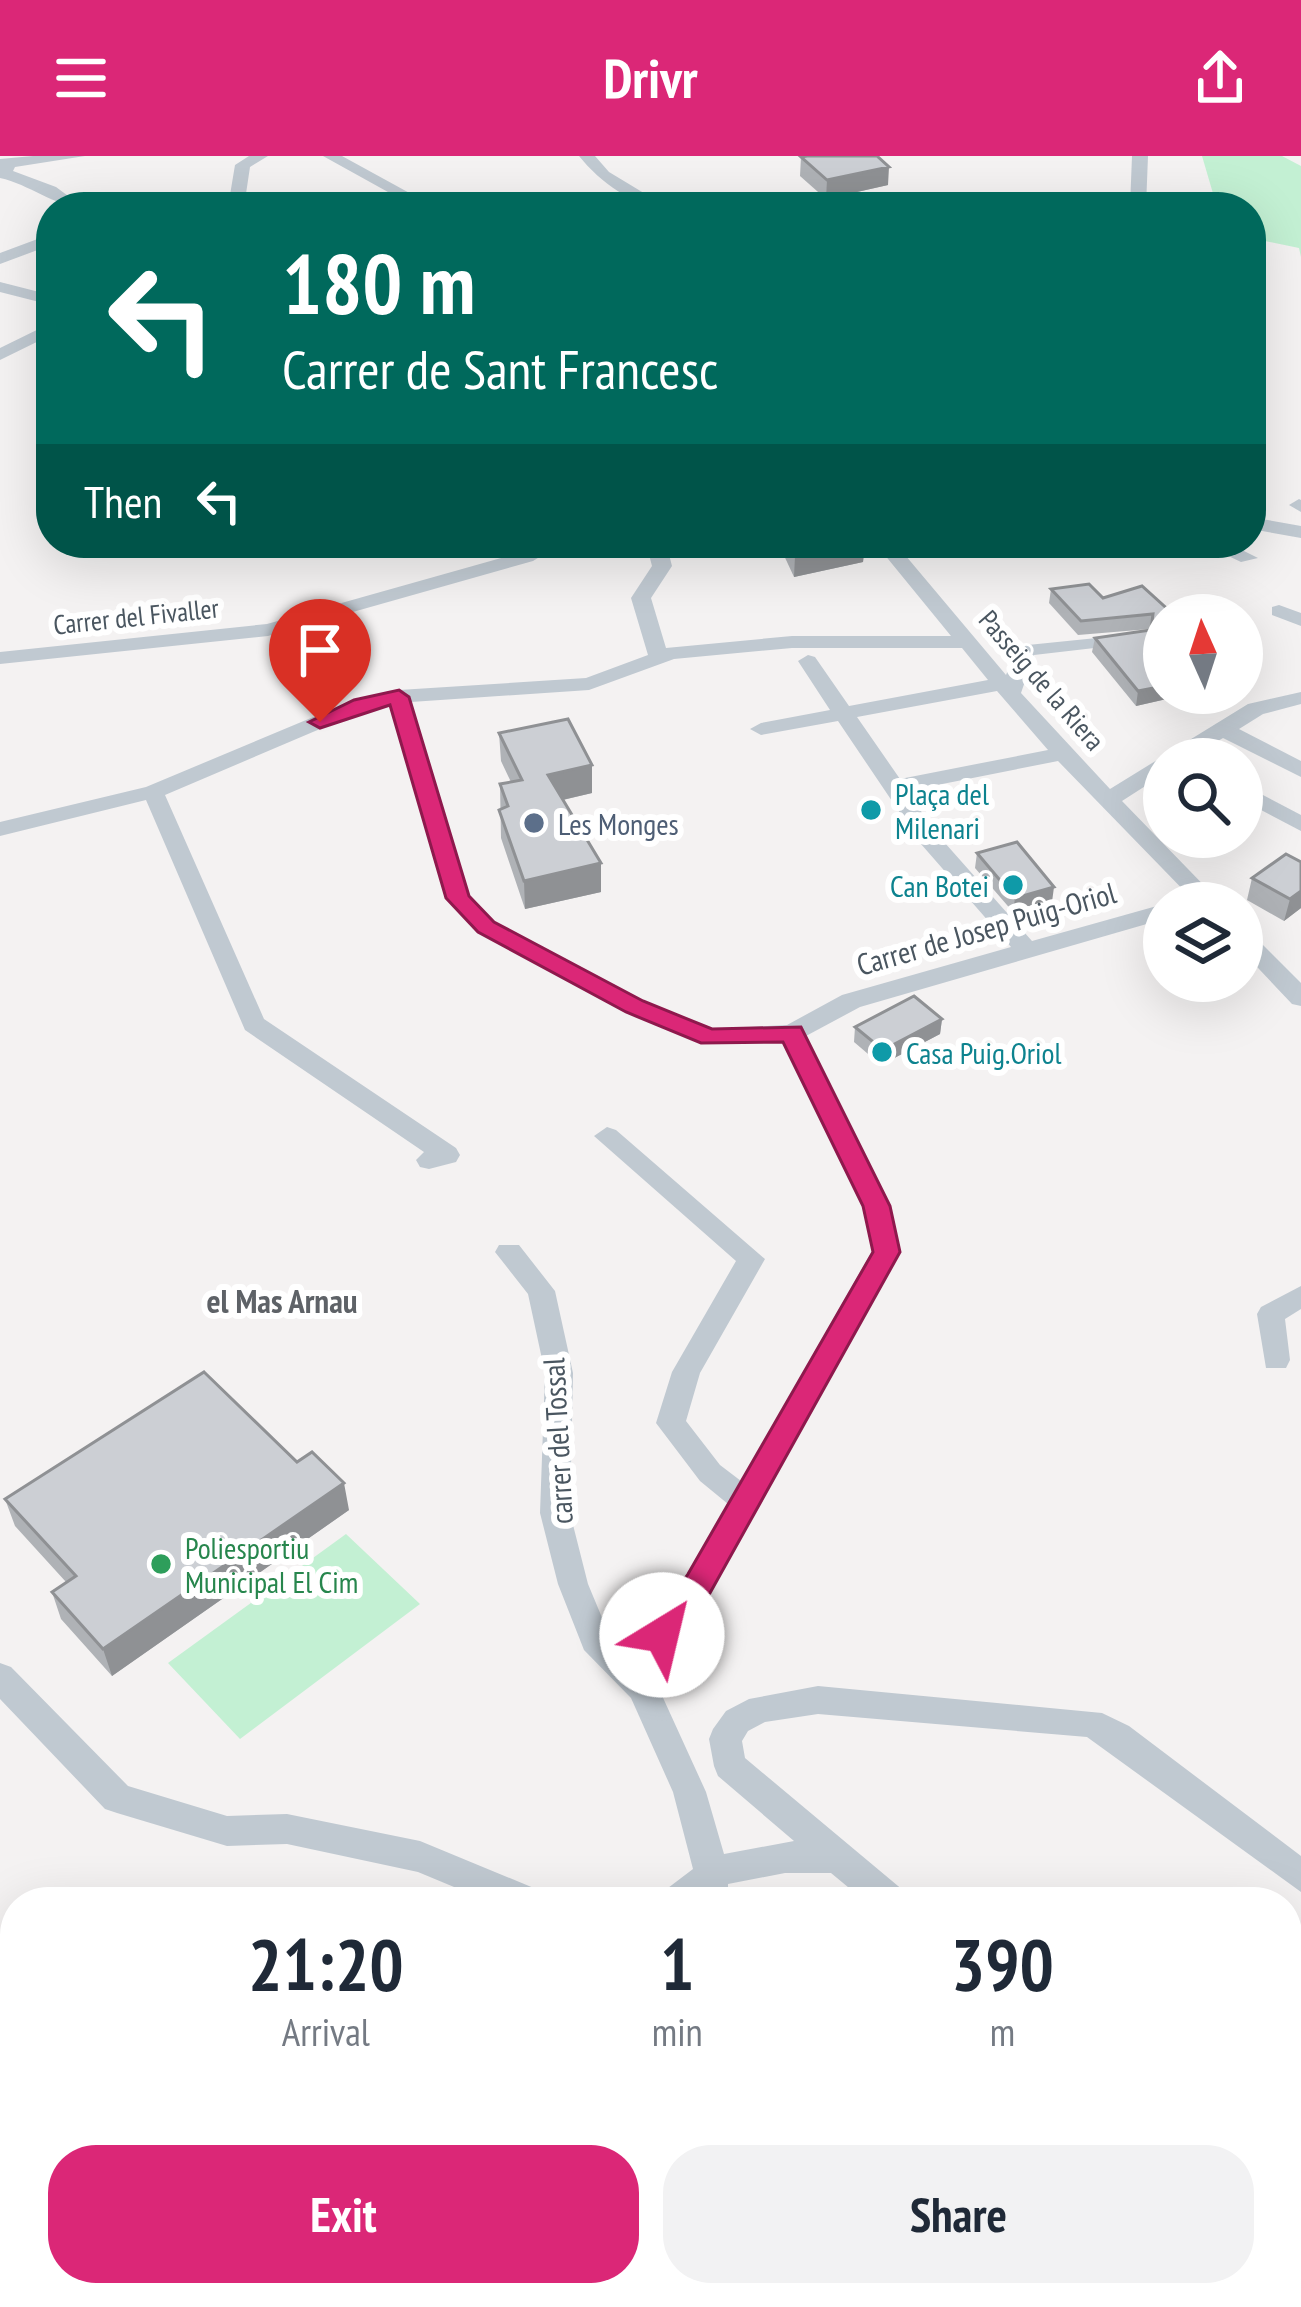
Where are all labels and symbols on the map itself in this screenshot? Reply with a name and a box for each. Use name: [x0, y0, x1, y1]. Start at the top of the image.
street label: Carrer del Fivaller: [52, 590, 221, 642]
north arrow: [1143, 594, 1263, 714]
pin: [269, 599, 371, 722]
street label: Passeig de la Riera: [972, 603, 1112, 757]
place label: Plaça del Milenari: [895, 774, 989, 847]
marker: Plaça del Milenari: [858, 797, 884, 823]
place label: Les Monges: [558, 804, 679, 843]
marker: Les Monges: [521, 810, 547, 836]
place label: Can Botei: [890, 866, 989, 905]
street label: Carrer de Josep Puig-Oriol: [852, 872, 1120, 984]
marker: Can Botei: [1000, 872, 1026, 898]
place label: Casa Puig.Oriol: [906, 1033, 1062, 1072]
marker: Casa Puig.Oriol: [869, 1039, 895, 1065]
district label: el Mas Arnau: [206, 1279, 358, 1322]
street label: carrer del Tossal: [533, 1357, 581, 1525]
place label: Poliesportiu Municipal El Cim: [185, 1528, 358, 1601]
marker: Poliesportiu Municipal El Cim: [148, 1551, 174, 1577]
position arrow: [599, 1572, 725, 1698]

